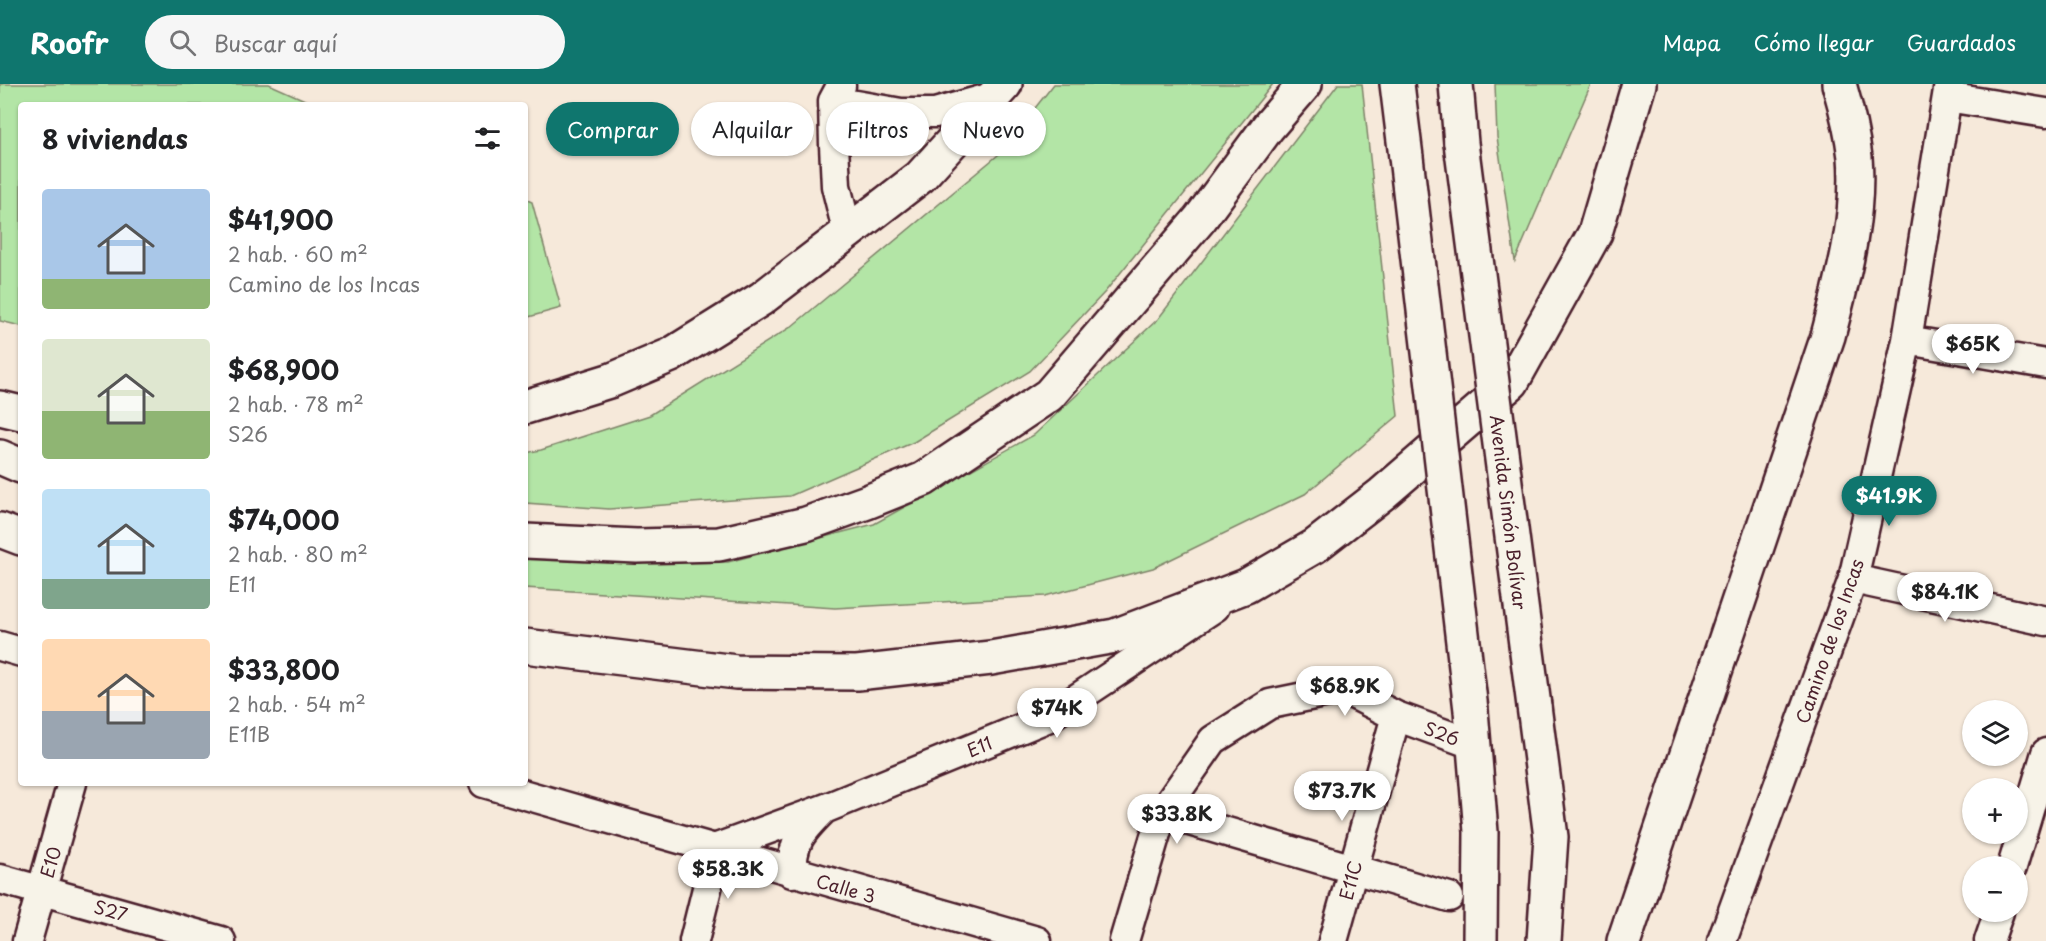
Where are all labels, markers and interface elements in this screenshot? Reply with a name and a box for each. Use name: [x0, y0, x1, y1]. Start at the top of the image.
search box: [145, 15, 565, 69]
text: Roofr: [30, 21, 109, 64]
icon: search: [166, 26, 199, 59]
text: Buscar aquí: [214, 26, 337, 59]
text: Mapa: [1663, 26, 1721, 58]
text: Cómo llegar: [1754, 26, 1874, 58]
text: Guardados: [1907, 26, 2016, 58]
chip: Comprar: [546, 102, 679, 156]
chip: Alquilar: [691, 102, 814, 156]
chip: Filtros: [826, 102, 929, 156]
chip: Nuevo: [941, 102, 1046, 156]
text: 8 viviendas: [42, 119, 188, 158]
icon: filters: [471, 122, 504, 155]
text: $41,900: [228, 200, 333, 239]
icon: home: [90, 213, 162, 285]
text: 2 hab. · 60 m²: [228, 239, 368, 269]
text: Camino de los Incas: [228, 269, 420, 299]
pin: $65K: [1937, 324, 2009, 375]
text: $65K: [1946, 328, 2000, 358]
text: $68,900: [228, 350, 339, 389]
icon: home: [90, 363, 162, 435]
text: 2 hab. · 78 m²: [228, 389, 364, 419]
street label: Avenida Simón Bolívar: [1484, 413, 1534, 612]
text: S26: [228, 419, 268, 449]
pin: $41.9K: [1840, 476, 1938, 527]
text: $41.9K: [1856, 480, 1922, 510]
text: $74,000: [228, 500, 340, 539]
icon: home: [90, 513, 162, 585]
text: 2 hab. · 80 m²: [228, 539, 368, 569]
street label: Camino de los Incas: [1788, 555, 1870, 727]
text: E11: [228, 569, 256, 599]
pin: $84.1K: [1896, 572, 1994, 623]
text: $84.1K: [1911, 576, 1979, 606]
text: $33,800: [228, 650, 340, 689]
icon: home: [90, 663, 162, 735]
pin: $68.9K: [1296, 666, 1394, 717]
text: $68.9K: [1310, 670, 1380, 700]
pin: $74K: [1021, 688, 1093, 739]
text: 2 hab. · 54 m²: [228, 689, 366, 719]
text: $74K: [1031, 692, 1083, 722]
map controls: [1962, 700, 2028, 922]
button: layers: [1962, 700, 2028, 766]
street label: S26: [1420, 714, 1464, 752]
text: E11B: [228, 719, 270, 749]
street label: E11: [962, 729, 996, 763]
pin: $73.7K: [1293, 771, 1391, 822]
text: $73.7K: [1308, 775, 1376, 805]
button: +: [1962, 778, 2028, 844]
pin: $33.8K: [1128, 794, 1226, 845]
text: $33.8K: [1141, 798, 1213, 828]
street label: E10: [33, 843, 67, 881]
pin: $58.3K: [679, 849, 777, 900]
text: $58.3K: [692, 853, 764, 883]
button: −: [1962, 856, 2028, 922]
street label: E11C: [1332, 857, 1368, 903]
street label: Calle 3: [813, 867, 879, 909]
street label: S27: [91, 892, 131, 928]

